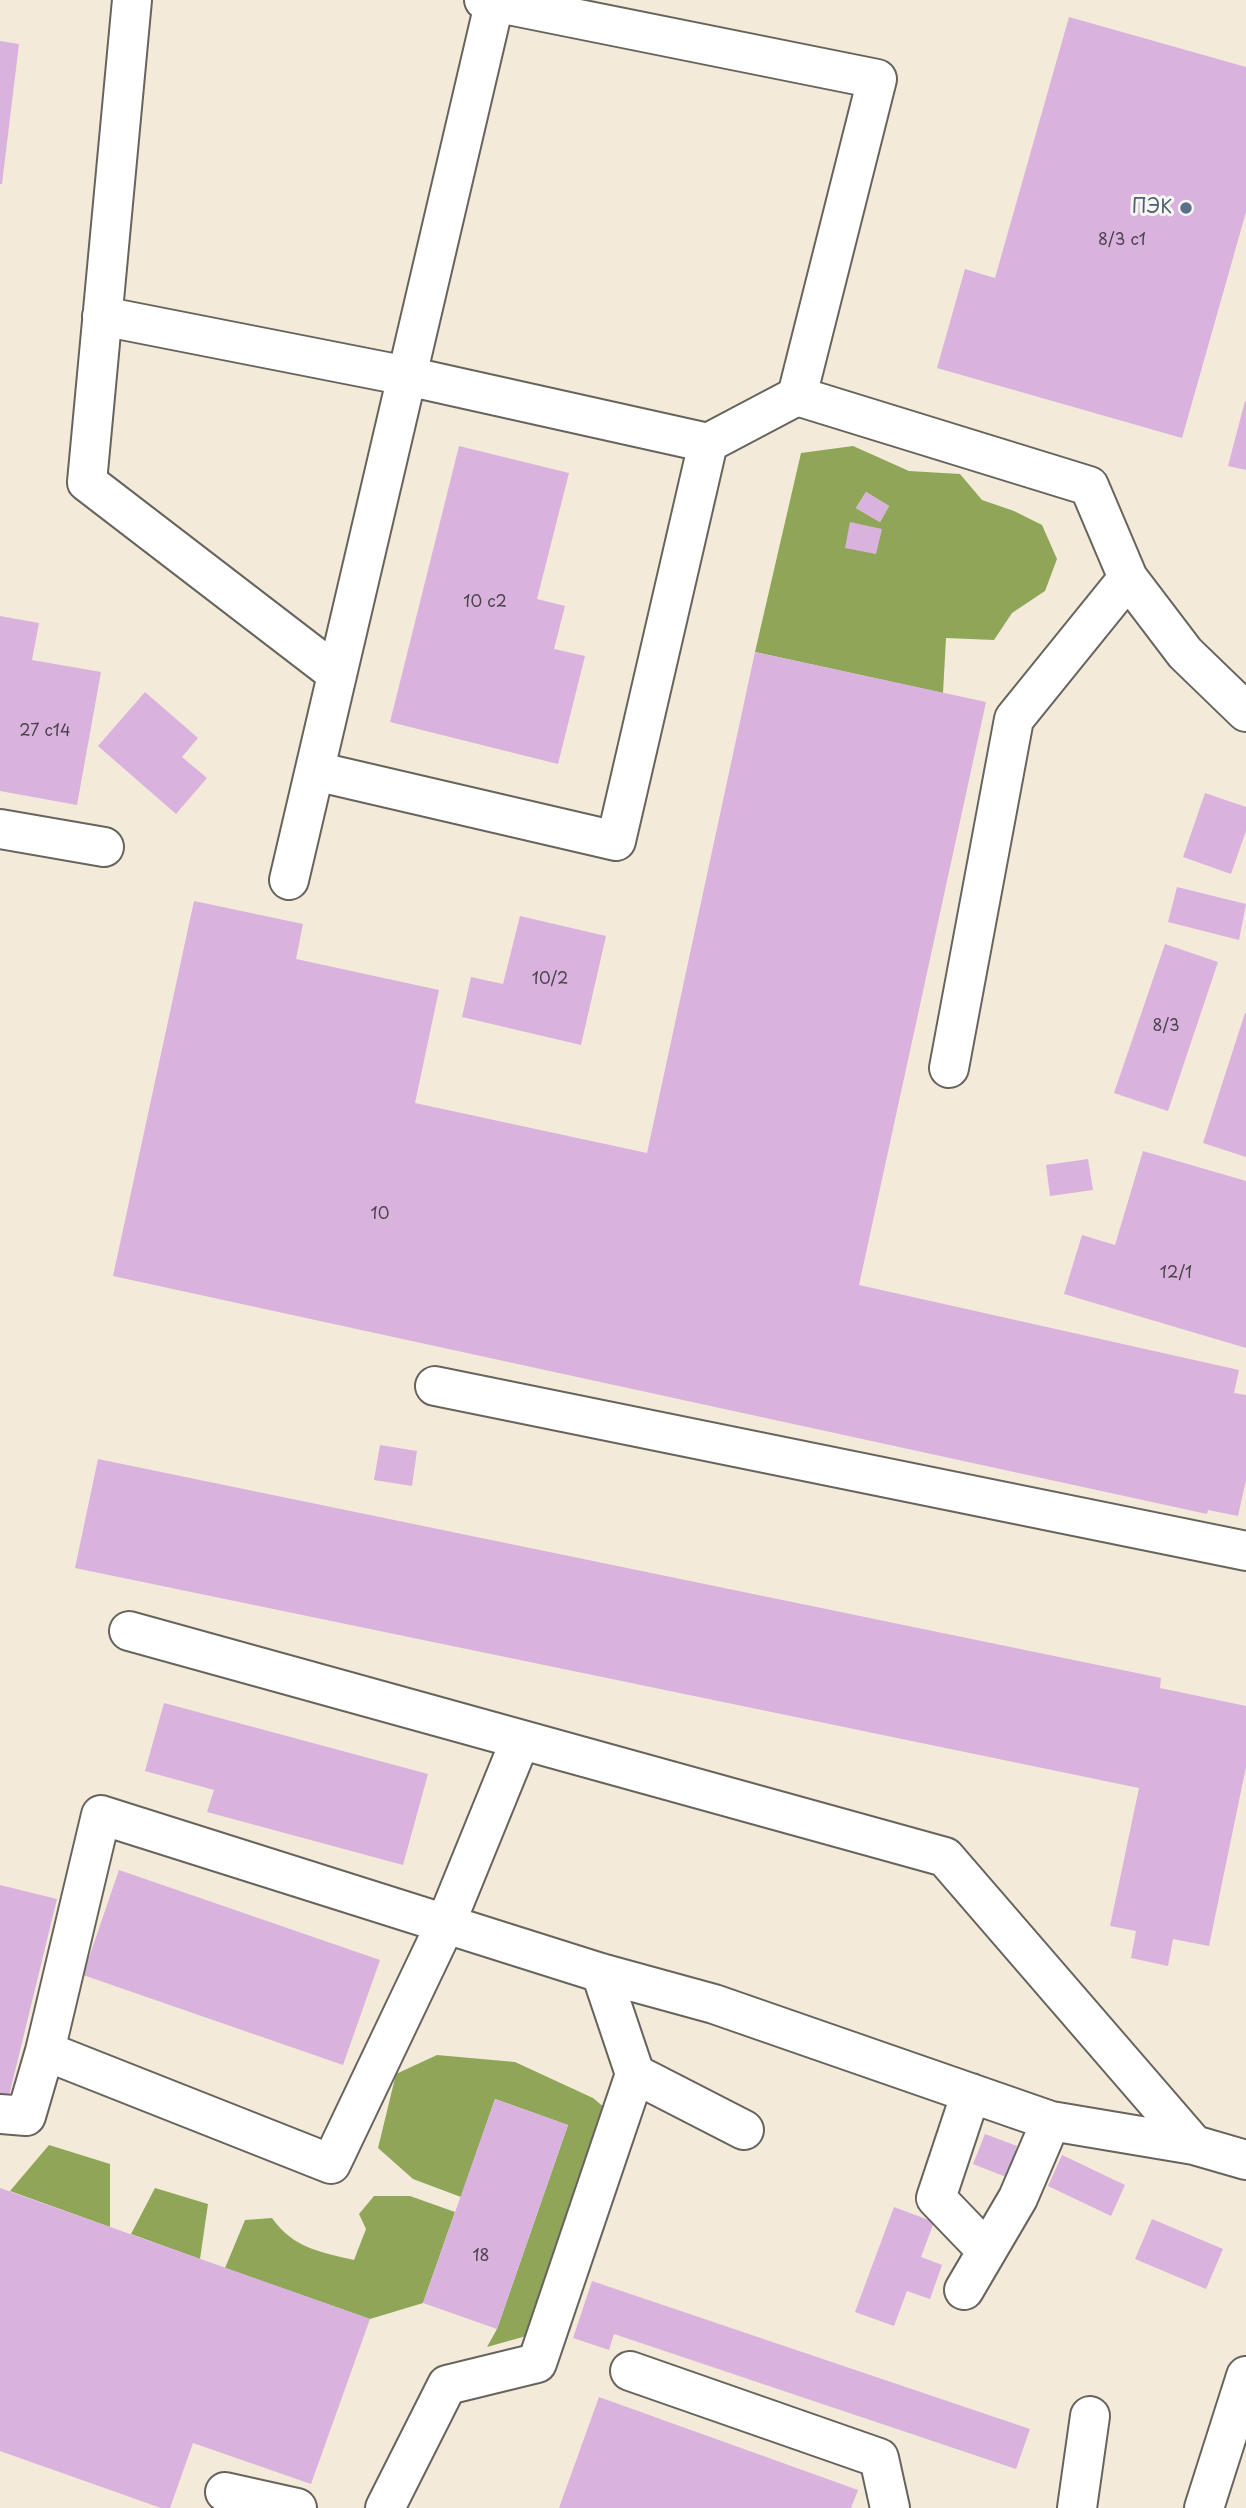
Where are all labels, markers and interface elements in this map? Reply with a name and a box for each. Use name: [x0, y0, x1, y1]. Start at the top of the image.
place label: ПЭК: [1132, 197, 1172, 219]
marker: ПЭК: [1178, 200, 1194, 216]
house number: 8/3 с1: [1098, 231, 1146, 251]
house number: 10 с2: [463, 593, 507, 613]
house number: 27 с14: [19, 722, 71, 742]
house number: 10/2: [532, 970, 568, 990]
house number: 8/3: [1152, 1017, 1180, 1037]
house number: 10: [371, 1205, 389, 1225]
house number: 12/1: [1160, 1264, 1192, 1284]
house number: 18: [472, 2247, 490, 2267]

